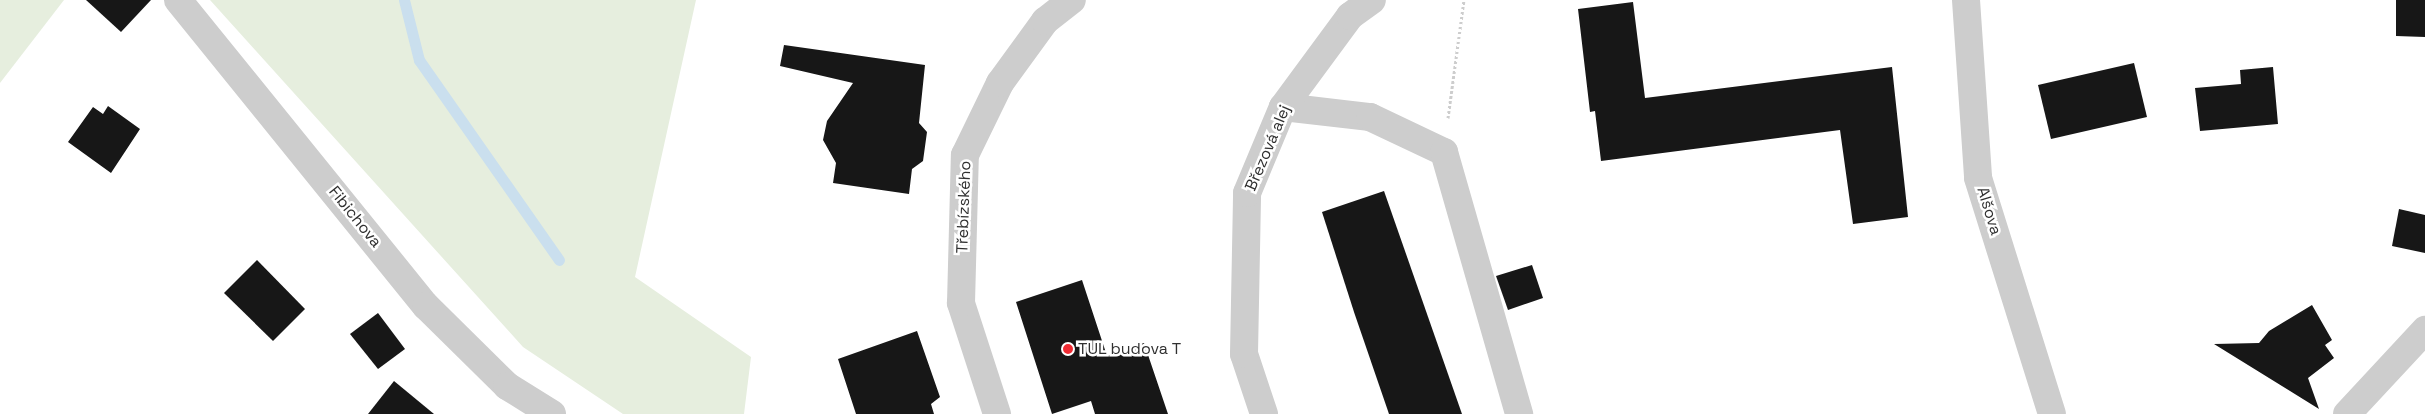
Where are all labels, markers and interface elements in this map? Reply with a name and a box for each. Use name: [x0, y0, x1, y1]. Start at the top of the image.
street label: Březová alej: [1241, 102, 1295, 194]
street label: Třebízského: [953, 160, 975, 254]
street label: Fibichova: [324, 182, 386, 252]
street label: Alšova: [1973, 184, 2005, 238]
place label: TUL budova T: [1078, 339, 1182, 359]
marker: TUL budova T: [1062, 343, 1074, 355]

